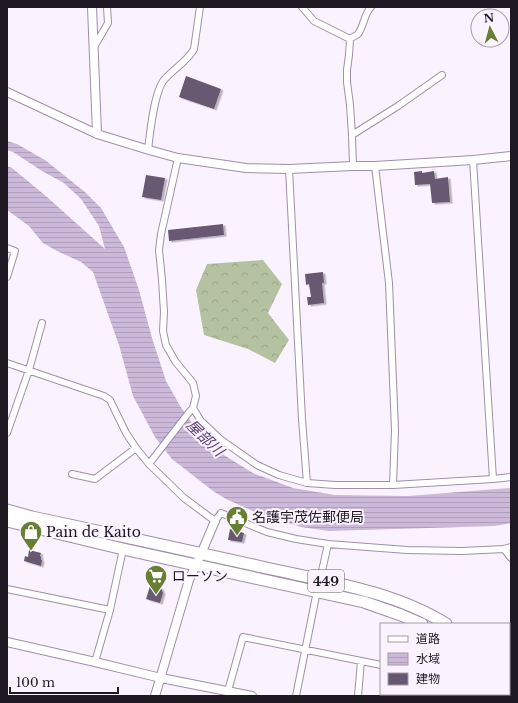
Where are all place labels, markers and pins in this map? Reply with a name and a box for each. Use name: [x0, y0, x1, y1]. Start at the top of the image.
public building icon: 名護宇茂佐郵便局: [224, 504, 250, 537]
place label: 名護宇茂佐郵便局: [252, 508, 364, 526]
shop icon: Pain de Kaito: [18, 519, 44, 552]
place label: Pain de Kaito: [46, 523, 141, 541]
supermarket icon: ローソン: [143, 563, 169, 596]
place label: ローソン: [172, 567, 228, 585]

